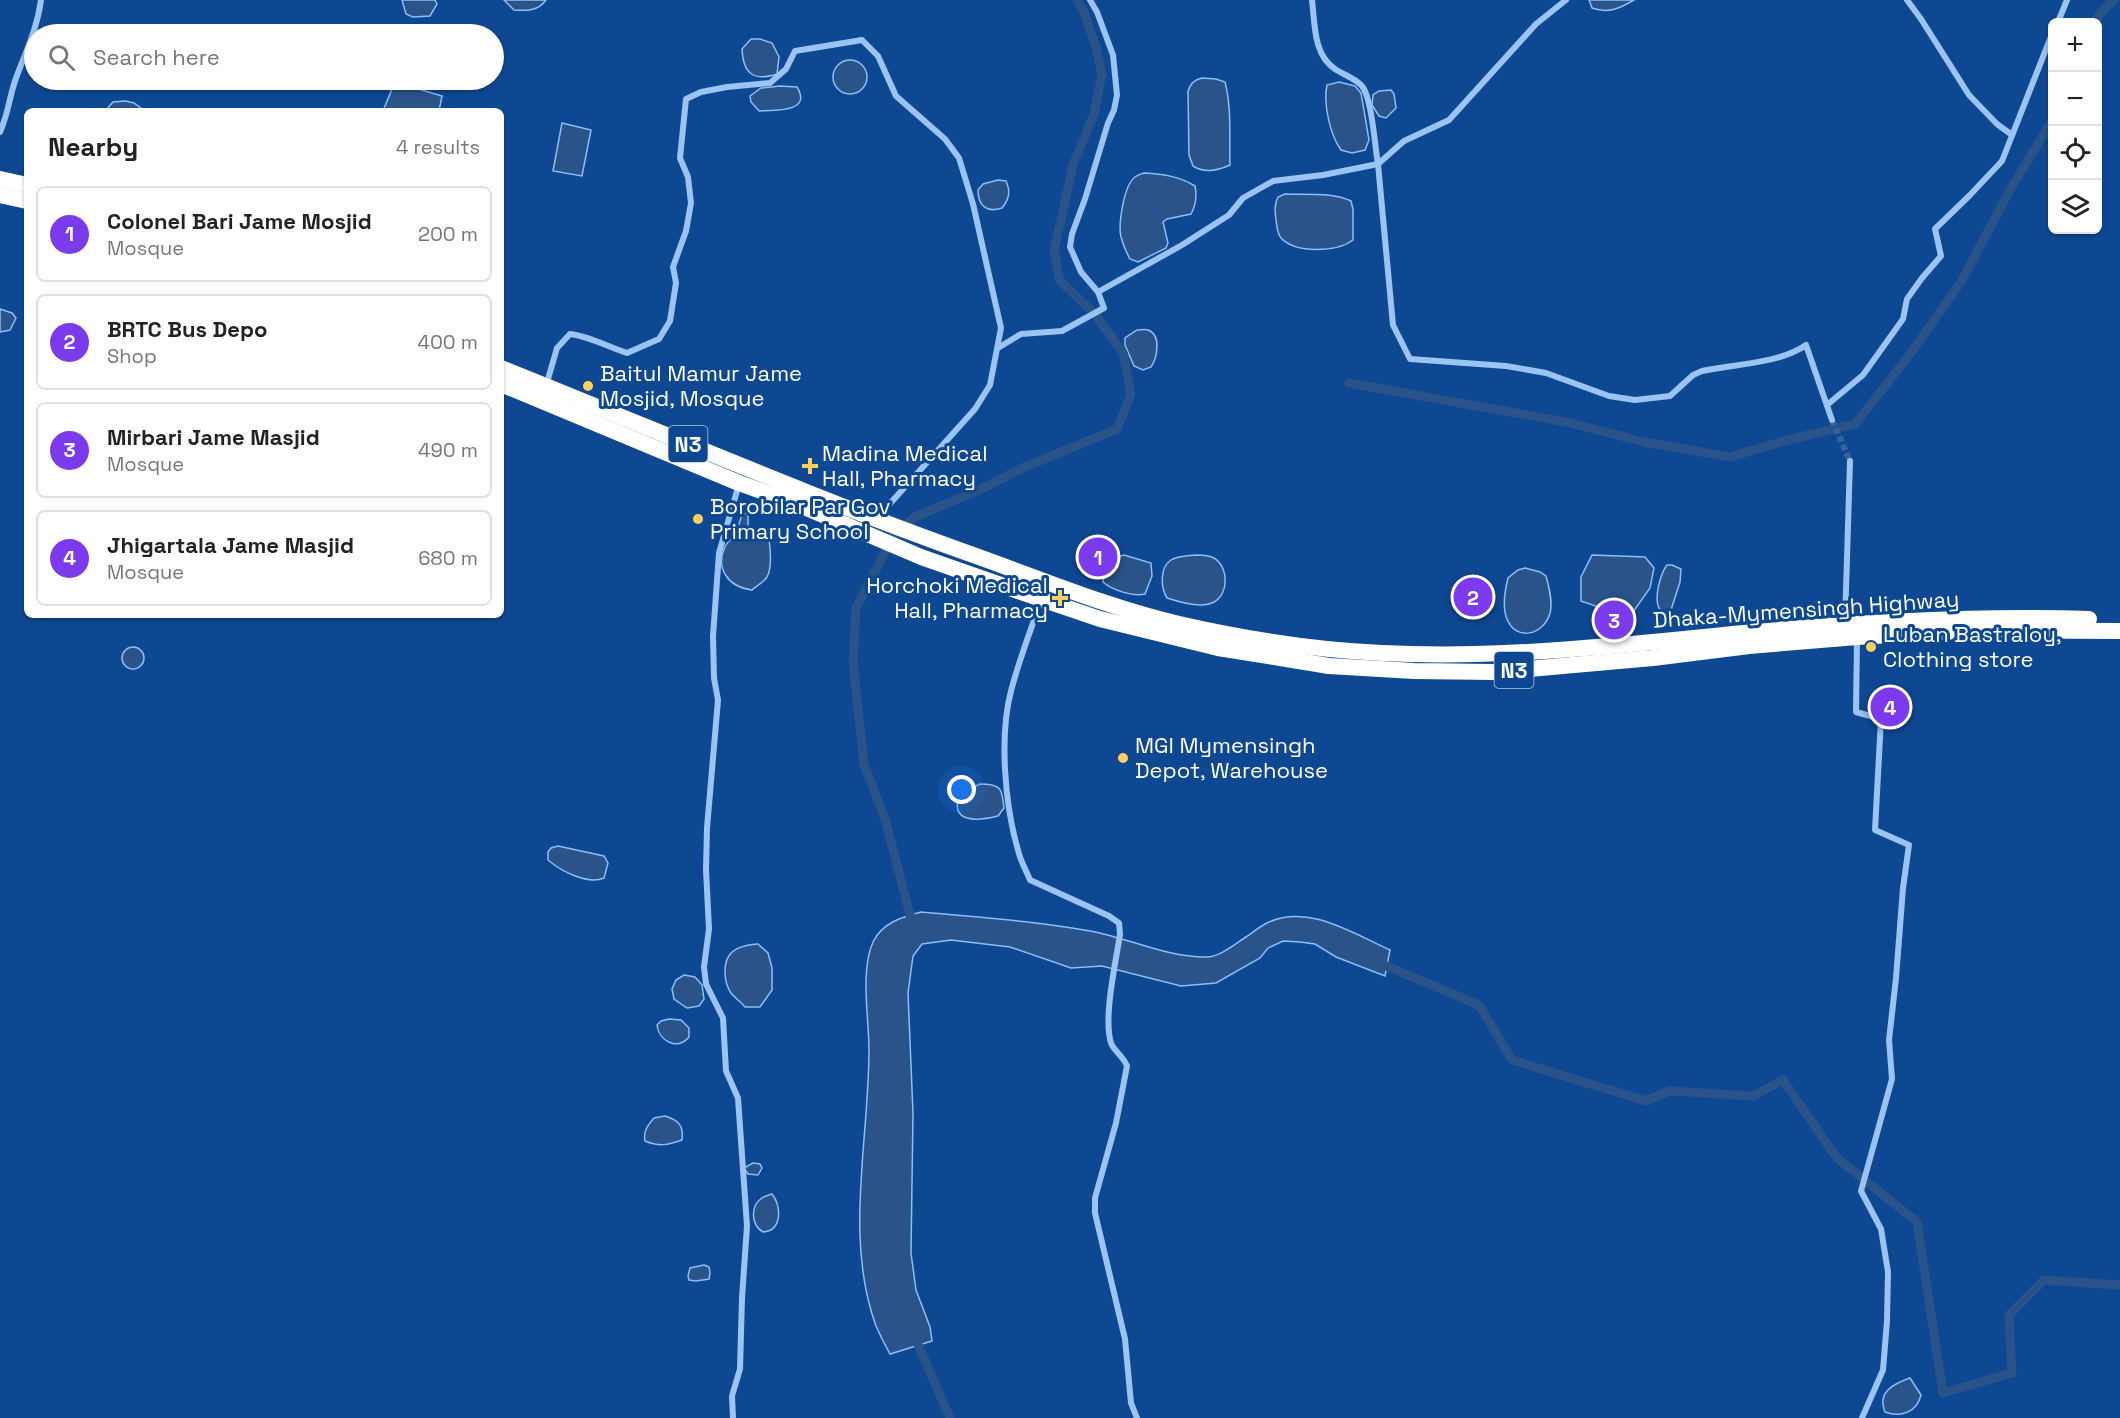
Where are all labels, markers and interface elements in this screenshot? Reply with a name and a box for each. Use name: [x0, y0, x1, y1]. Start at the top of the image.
map controls: [2048, 18, 2102, 234]
button: +: [2048, 18, 2102, 72]
search box: [24, 24, 504, 90]
icon: search: [45, 41, 78, 74]
text: Search here: [93, 43, 220, 71]
button: −: [2048, 72, 2102, 126]
button: locate: [2048, 126, 2102, 180]
text: Nearby: [48, 130, 138, 164]
text: 4 results: [396, 134, 480, 160]
button: layers: [2048, 180, 2102, 234]
text: Colonel Bari Jame Mosjid: [107, 207, 372, 235]
text: 1: [65, 221, 74, 247]
text: 200 m: [418, 221, 478, 247]
text: Mosque: [107, 235, 184, 261]
text: BRTC Bus Depo: [107, 315, 267, 343]
text: 2: [64, 329, 75, 355]
text: 400 m: [418, 329, 478, 355]
text: Shop: [107, 343, 157, 369]
place label: Baitul Mamur Jame Mosjid, Mosque: [600, 359, 802, 412]
marker: Baitul Mamur Jame Mosjid, Mosque: [581, 379, 595, 393]
text: Mirbari Jame Masjid: [107, 423, 320, 451]
road number: N3: [668, 426, 708, 462]
text: 3: [63, 437, 76, 463]
text: 490 m: [418, 437, 478, 463]
place label: Madina Medical Hall, Pharmacy: [822, 439, 988, 492]
text: Mosque: [107, 451, 184, 477]
marker: Madina Medical Hall, Pharmacy: [803, 459, 817, 473]
place label: Borobilar Par Gov Primary School: [710, 492, 890, 545]
marker: Borobilar Par Gov Primary School: [691, 512, 705, 526]
text: Jhigartala Jame Masjid: [107, 531, 354, 559]
pin: 1: [1078, 534, 1118, 580]
text: 4: [63, 545, 76, 571]
text: 680 m: [418, 545, 478, 571]
text: Mosque: [107, 559, 184, 585]
place label: Horchoki Medical Hall, Pharmacy: [866, 571, 1048, 624]
pin: 2: [1454, 574, 1492, 620]
street label: Dhaka-Mymensingh Highway: [1652, 584, 1960, 634]
marker: Horchoki Medical Hall, Pharmacy: [1053, 591, 1067, 605]
pin: 3: [1594, 598, 1634, 642]
place label: Luban Bastraloy, Clothing store: [1883, 620, 2061, 673]
marker: Luban Bastraloy, Clothing store: [1864, 640, 1878, 654]
road number: N3: [1494, 652, 1534, 688]
pin: 4: [1870, 684, 1910, 730]
place label: MGI Mymensingh Depot, Warehouse: [1135, 731, 1328, 784]
marker: MGI Mymensingh Depot, Warehouse: [1116, 751, 1130, 765]
your location: [947, 775, 976, 804]

